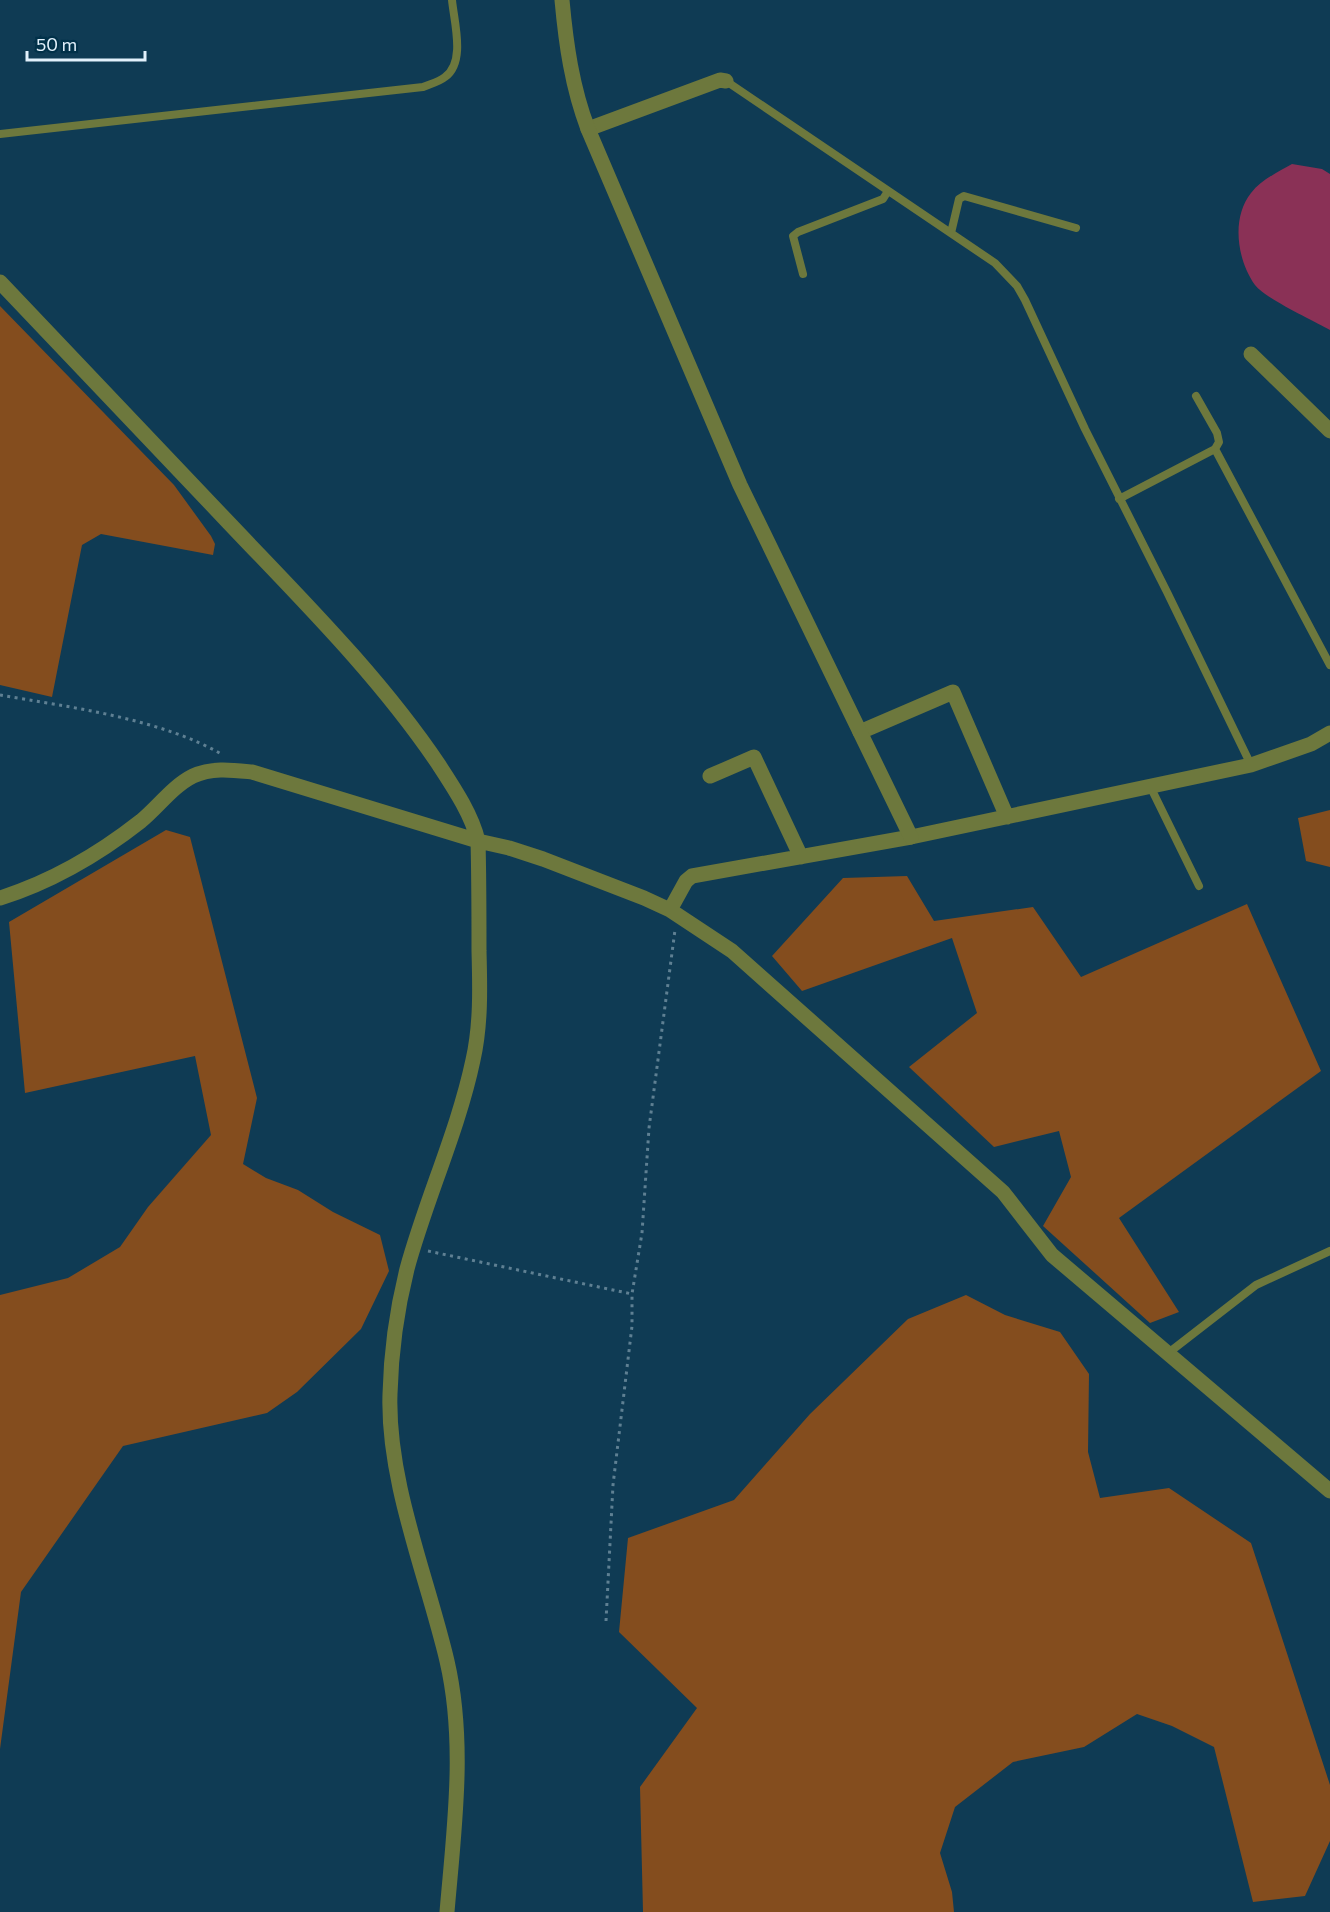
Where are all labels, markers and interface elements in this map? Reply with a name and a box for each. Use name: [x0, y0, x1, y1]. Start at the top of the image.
scale bar: [27, 24, 146, 62]
text: 50 m: [36, 33, 77, 55]

